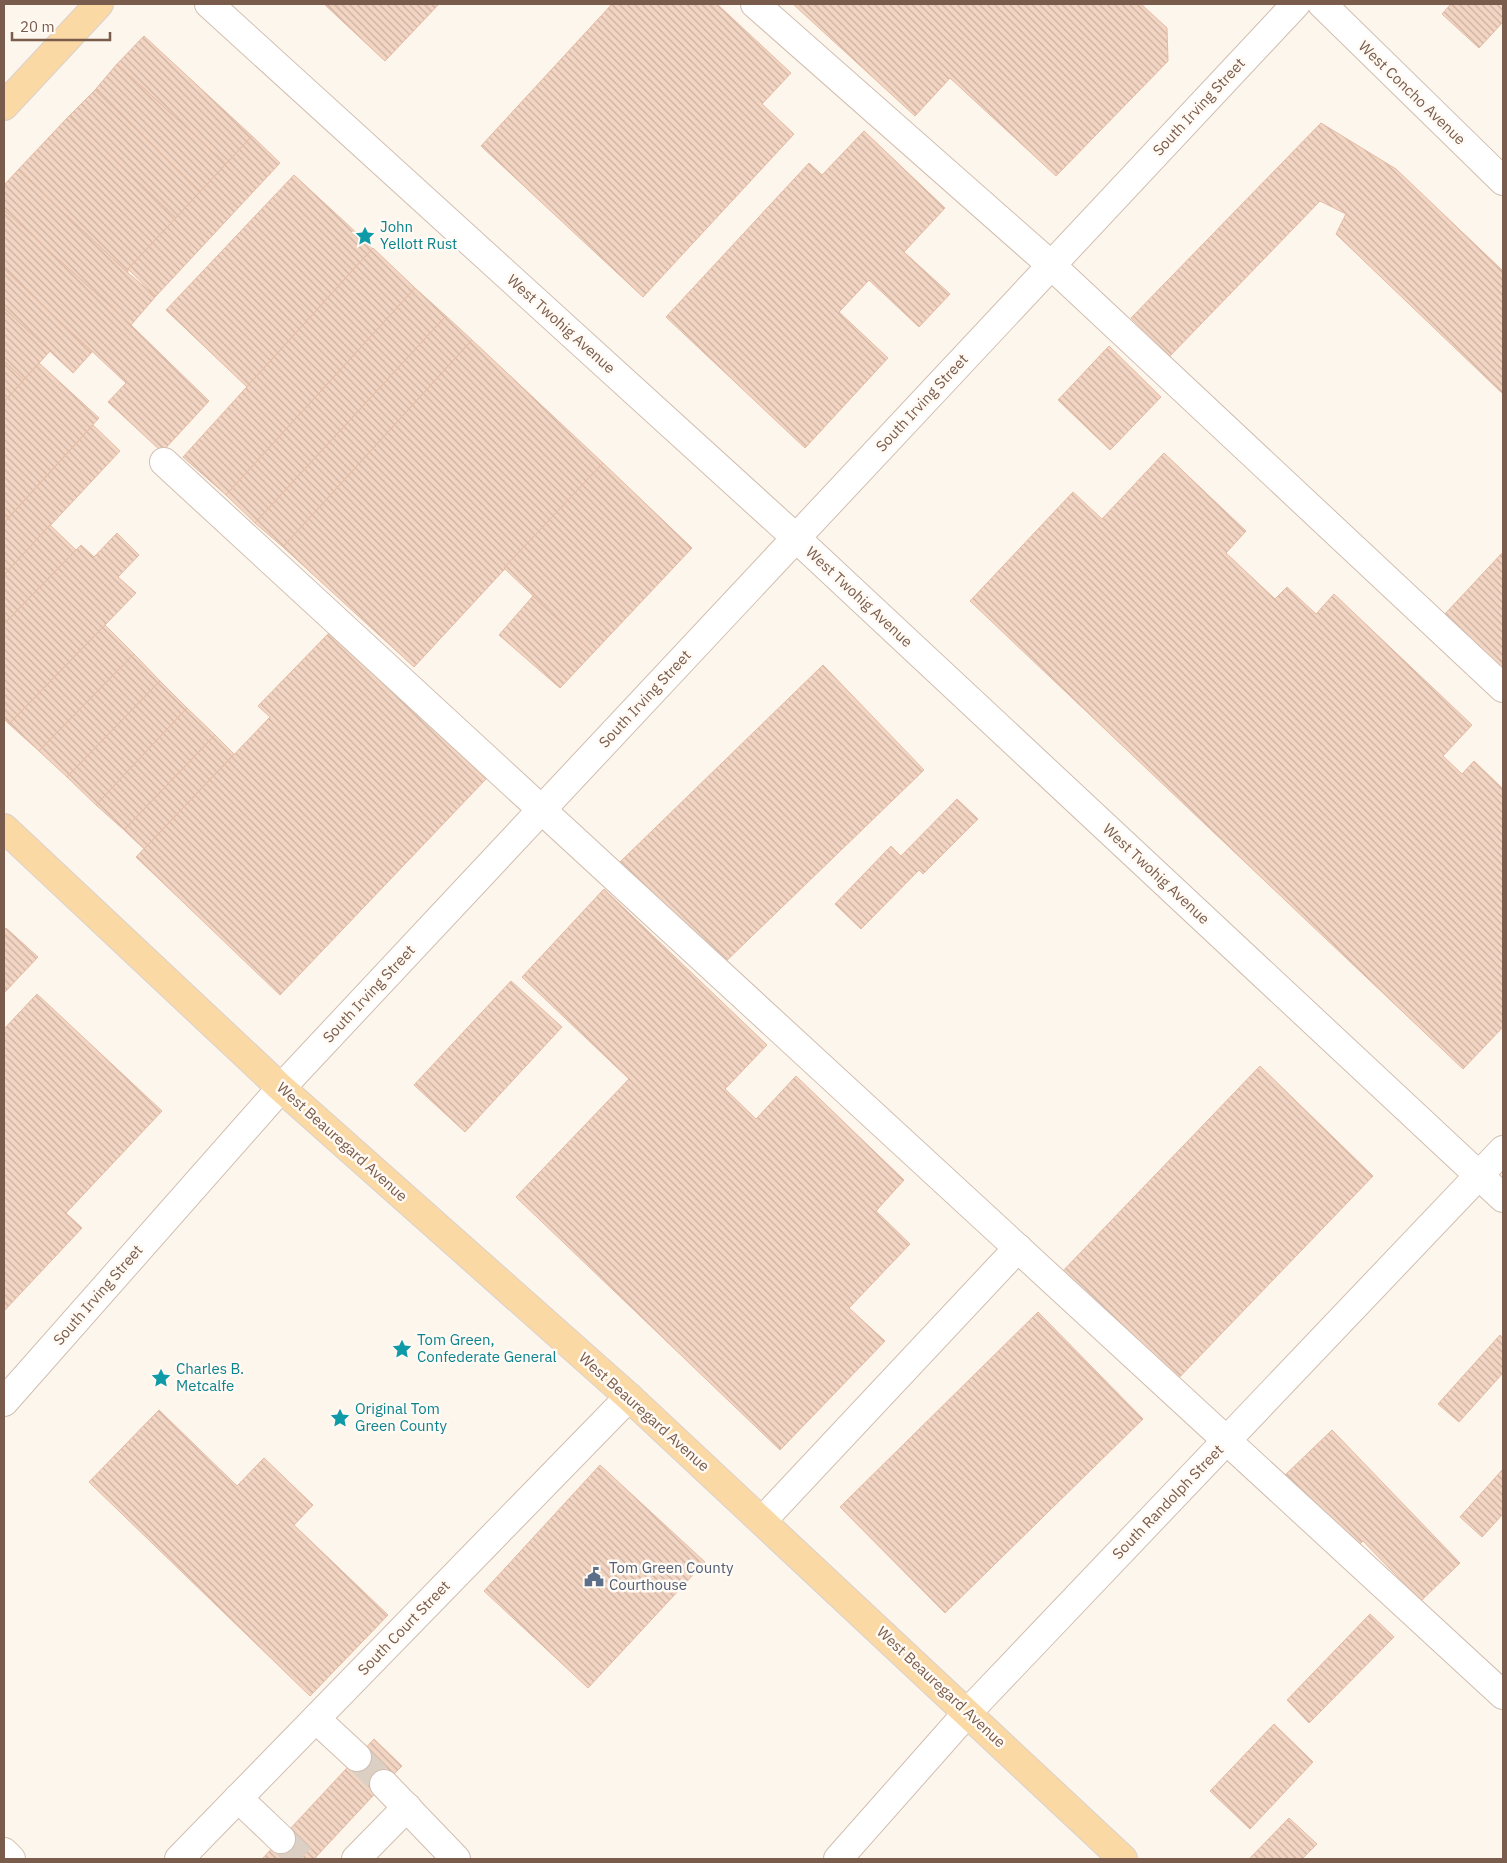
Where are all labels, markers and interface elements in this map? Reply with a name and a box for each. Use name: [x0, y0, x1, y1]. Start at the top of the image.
scale bar: [12, 10, 110, 42]
text: 20 m: [20, 17, 55, 36]
street label: West Concho Avenue: [1355, 37, 1470, 149]
street label: South Irving Street: [1148, 54, 1249, 160]
place label: John Yellott Rust: [380, 217, 457, 253]
place icon: John Yellott Rust: [354, 225, 376, 247]
street label: West Twohig Avenue: [503, 270, 619, 377]
street label: South Irving Street: [871, 350, 972, 456]
street label: West Twohig Avenue: [802, 542, 917, 651]
street label: South Irving Street: [594, 646, 695, 752]
street label: West Twohig Avenue: [1099, 819, 1214, 928]
street label: South Irving Street: [318, 941, 419, 1047]
street label: West Beauregard Avenue: [273, 1078, 412, 1205]
street label: South Irving Street: [49, 1241, 146, 1349]
place label: Tom Green, Confederate General: [417, 1330, 557, 1366]
place icon: Tom Green, Confederate General: [391, 1338, 413, 1360]
street label: West Beauregard Avenue: [575, 1348, 714, 1475]
place label: Charles B. Metcalfe: [176, 1359, 244, 1395]
place icon: Charles B. Metcalfe: [150, 1367, 172, 1389]
place label: Original Tom Green County: [355, 1399, 447, 1435]
place icon: Original Tom Green County: [329, 1407, 351, 1429]
street label: South Randolph Street: [1108, 1440, 1227, 1563]
place label: Tom Green County Courthouse: [609, 1558, 734, 1594]
public building icon: Tom Green County Courthouse: [583, 1566, 605, 1588]
street label: South Court Street: [353, 1576, 454, 1679]
street label: West Beauregard Avenue: [873, 1622, 1010, 1751]

